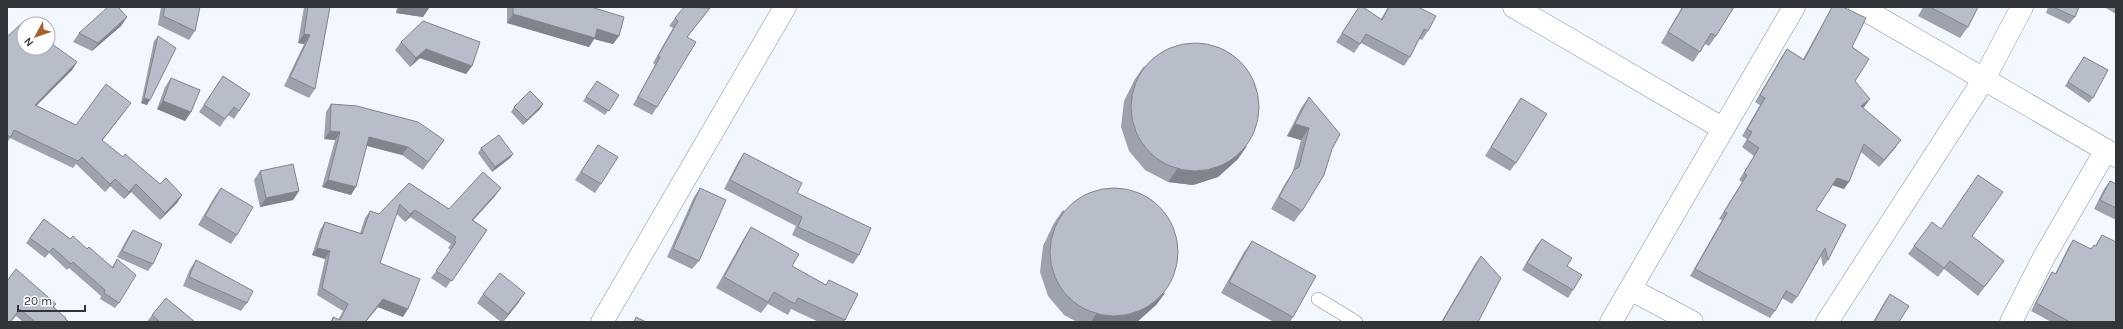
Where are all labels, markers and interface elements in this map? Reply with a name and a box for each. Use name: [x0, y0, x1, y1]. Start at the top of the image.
north arrow: [16, 16, 56, 56]
text: N: [21, 35, 36, 49]
scale bar: [18, 287, 85, 313]
text: 20 m: [24, 294, 52, 308]

